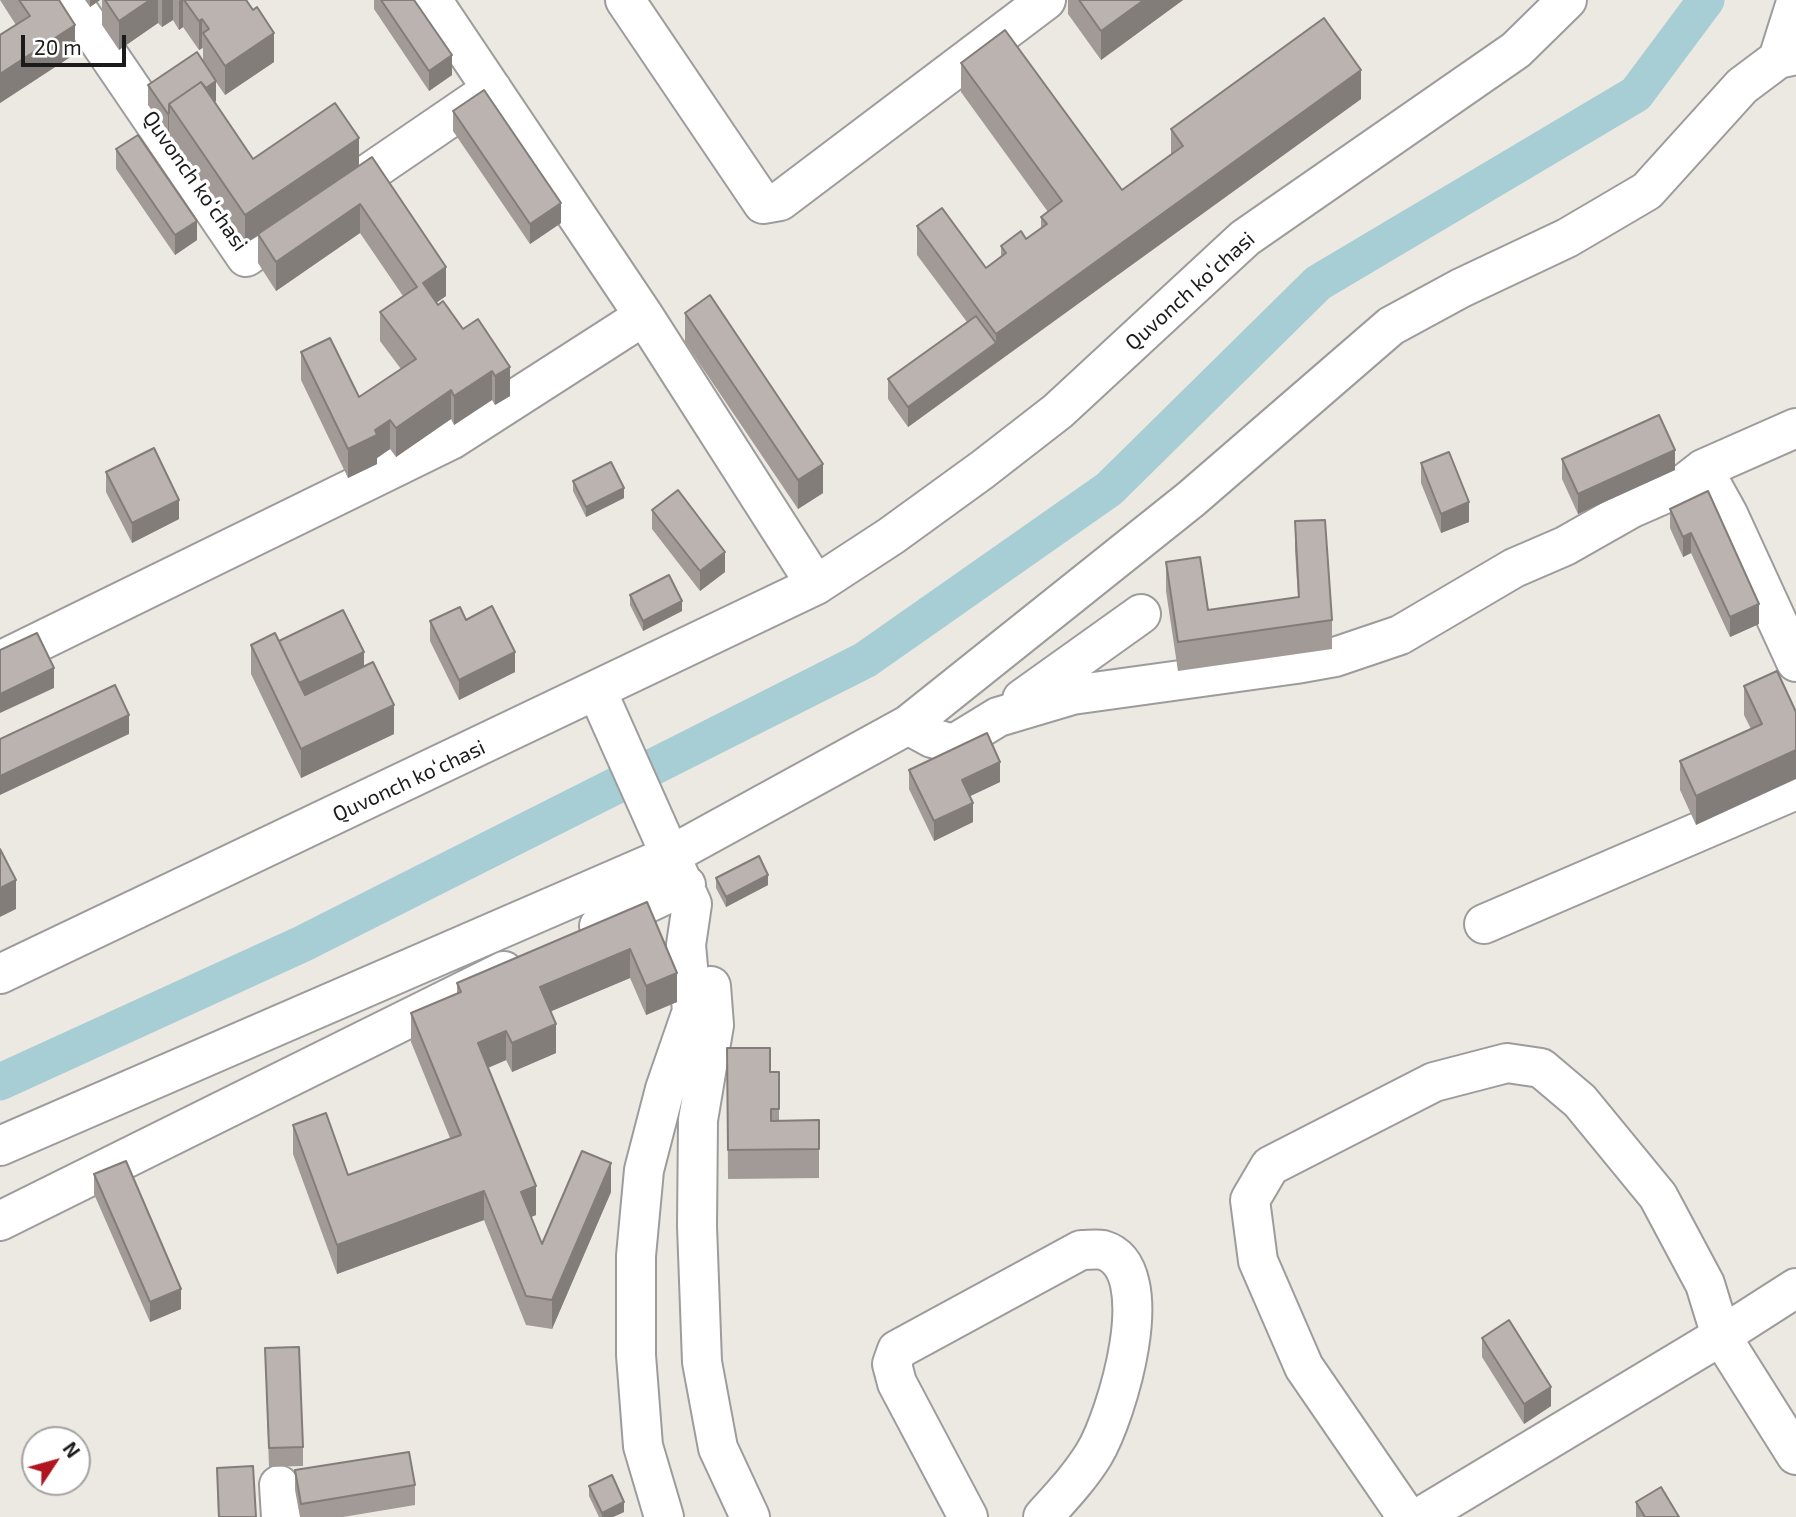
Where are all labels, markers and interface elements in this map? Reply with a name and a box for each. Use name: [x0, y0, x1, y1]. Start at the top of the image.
scale bar: [24, 21, 130, 65]
text: 20 m: [34, 34, 82, 59]
street label: Quvonch koʻchasi: [137, 106, 253, 256]
street label: Quvonch koʻchasi: [1120, 226, 1260, 356]
street label: Quvonch koʻchasi: [329, 735, 489, 827]
north arrow: [21, 1426, 91, 1496]
text: N: [58, 1437, 85, 1462]

